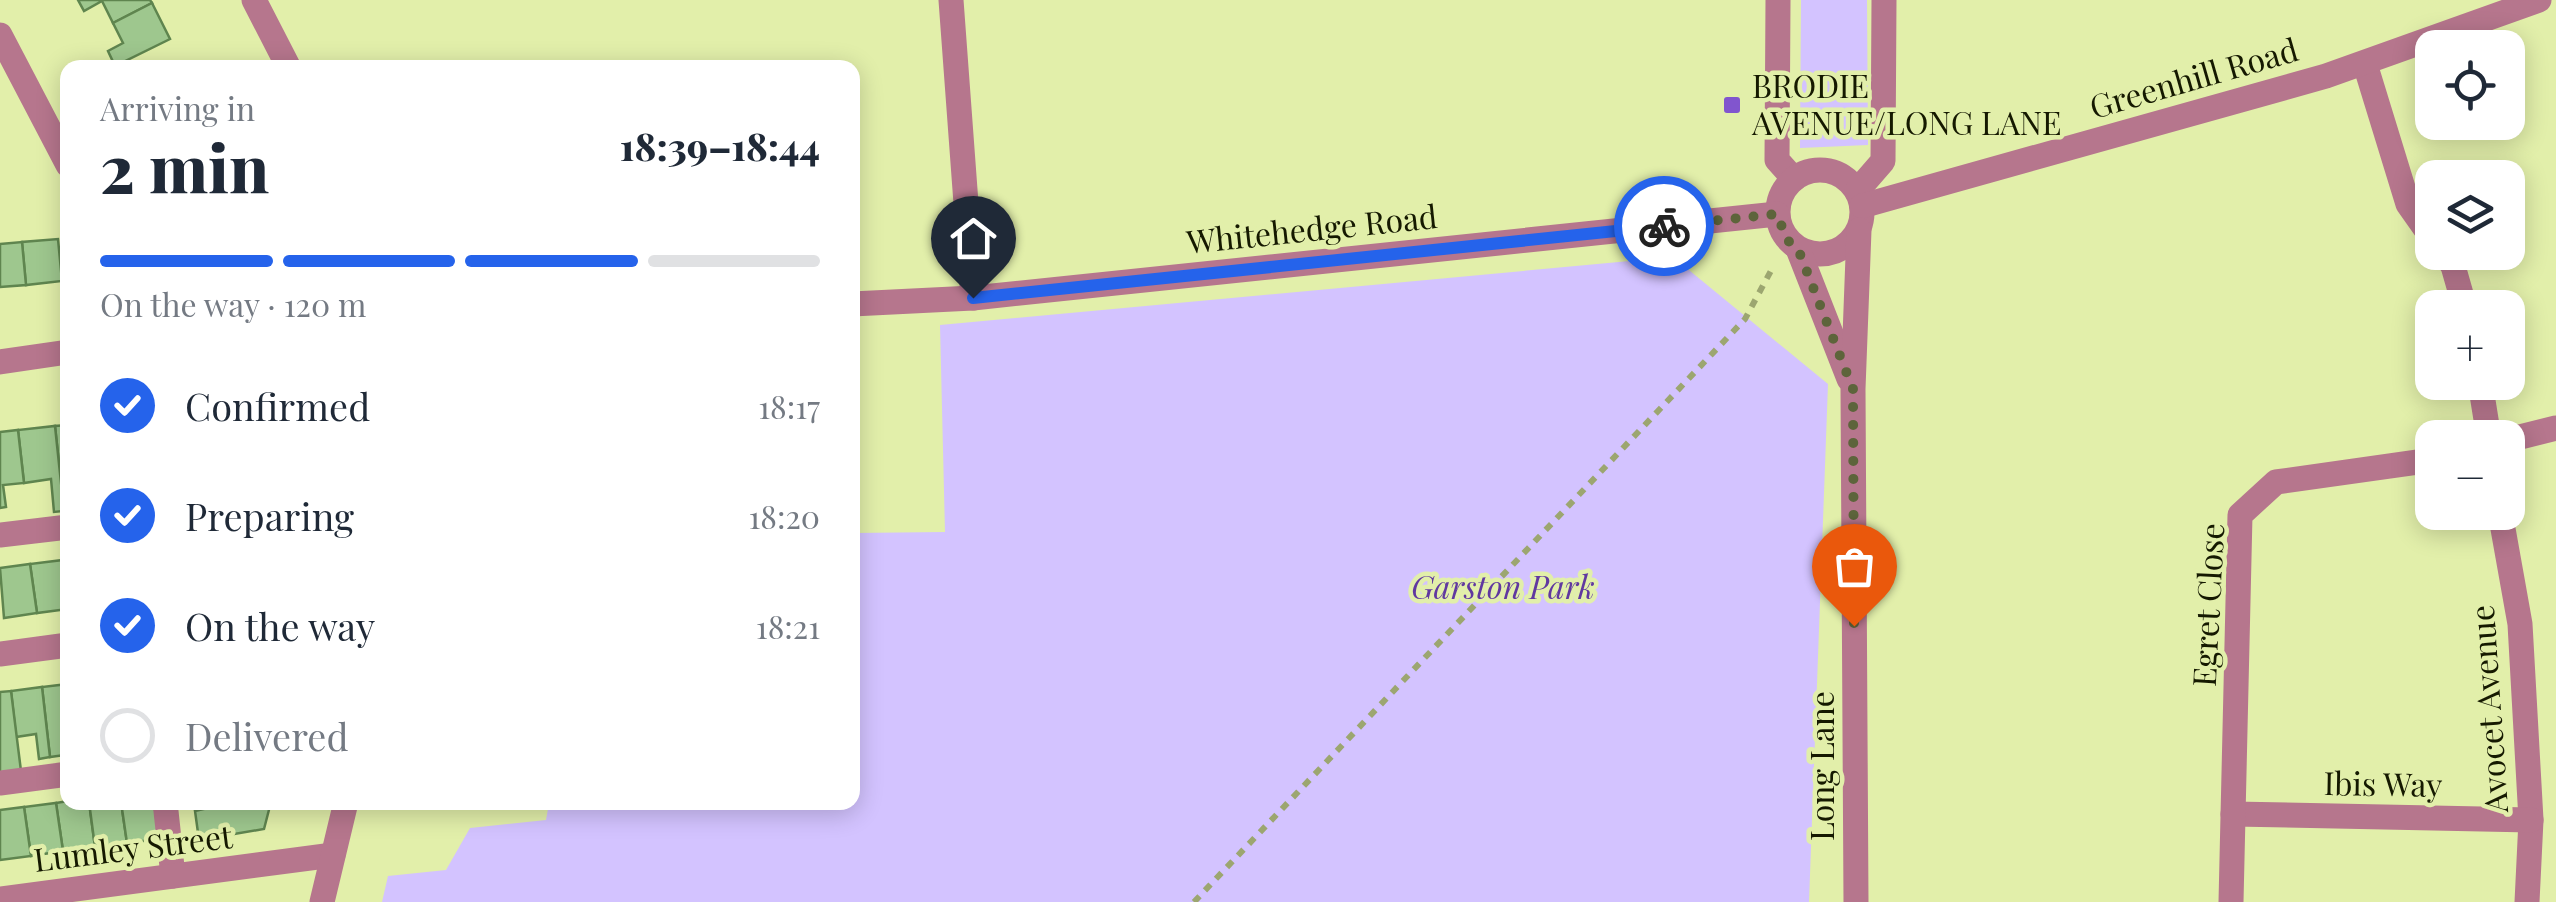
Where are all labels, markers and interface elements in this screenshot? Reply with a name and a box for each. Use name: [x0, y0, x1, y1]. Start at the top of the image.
street label: Greenhill Road: [2084, 26, 2303, 127]
map controls: [2415, 30, 2525, 530]
button: locate: [2415, 30, 2525, 140]
place label: BRODIE AVENUE/LONG LANE: [1751, 63, 2062, 143]
text: Arriving in: [100, 86, 255, 129]
marker: BRODIE AVENUE/LONG LANE: [1721, 94, 1743, 116]
text: 18:39–18:44: [620, 120, 820, 171]
text: 2 min: [100, 123, 269, 209]
button: layers: [2415, 160, 2525, 270]
courier: [1614, 176, 1714, 276]
street label: Whitehedge Road: [1183, 193, 1439, 262]
pin: [931, 196, 1016, 299]
icon: bike: [1637, 199, 1692, 254]
icon: home: [946, 211, 1001, 266]
text: On the way · 120 m: [100, 282, 366, 325]
button: +: [2415, 290, 2525, 400]
icon: check: [100, 378, 155, 433]
text: Confirmed: [185, 380, 370, 431]
text: 18:17: [758, 384, 820, 427]
button: −: [2415, 420, 2525, 530]
icon: check: [100, 488, 155, 543]
text: Preparing: [185, 490, 354, 541]
text: 18:20: [748, 494, 820, 537]
street label: Egret Close: [2181, 522, 2232, 688]
pin: [1812, 524, 1897, 627]
icon: bag: [1827, 539, 1882, 594]
park label: Garston Park: [1411, 564, 1595, 607]
icon: check: [100, 598, 155, 653]
text: On the way: [185, 600, 375, 651]
text: 18:21: [756, 604, 820, 647]
street label: Avocet Avenue: [2459, 604, 2516, 815]
street label: Long Lane: [1799, 691, 1842, 841]
text: Delivered: [185, 710, 349, 761]
street label: Ibis Way: [2323, 760, 2443, 805]
street label: Lumley Street: [31, 813, 235, 880]

